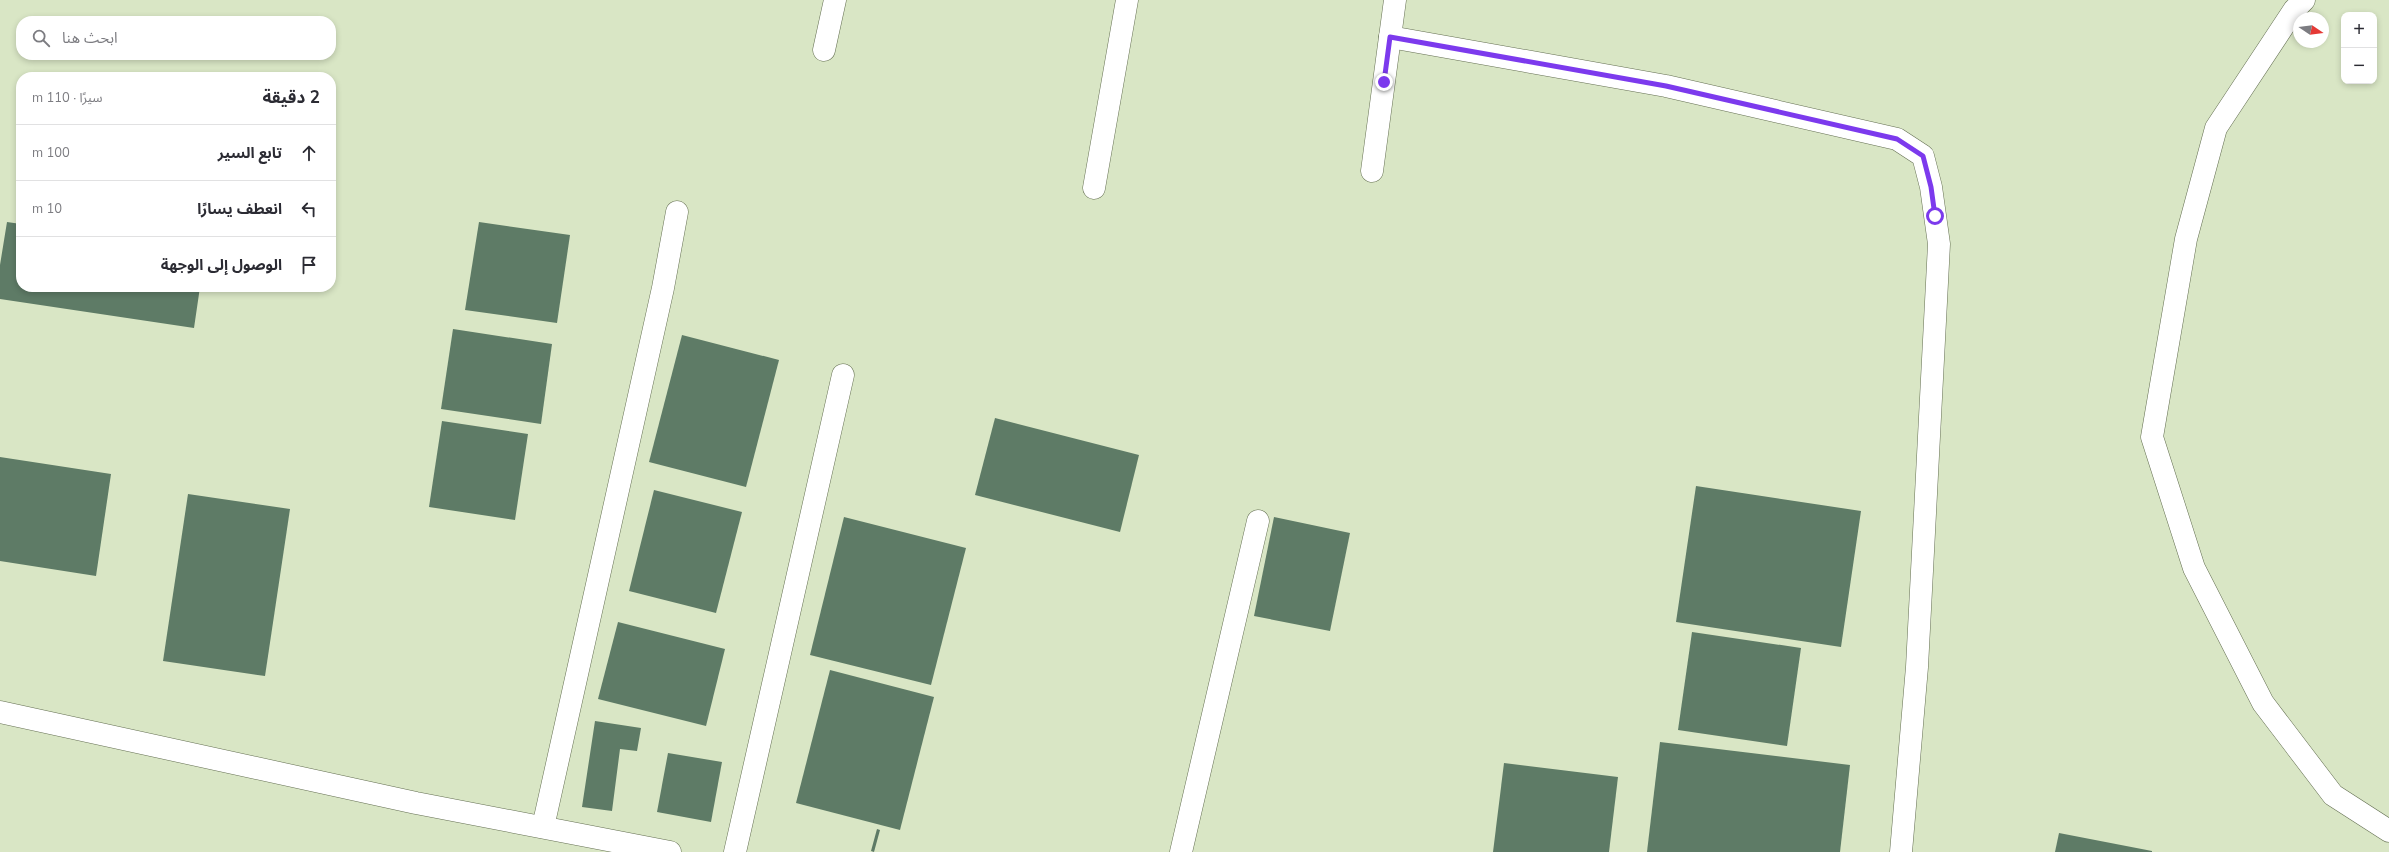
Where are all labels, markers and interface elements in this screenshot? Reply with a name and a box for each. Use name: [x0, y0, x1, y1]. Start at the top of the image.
north arrow: [2293, 12, 2329, 48]
map controls: [2341, 12, 2377, 84]
button: +: [2341, 12, 2377, 48]
search box: [16, 16, 336, 60]
icon: search: [30, 27, 52, 49]
text: ابحث هنا: [62, 28, 118, 48]
button: −: [2341, 48, 2377, 84]
route end: [1375, 73, 1393, 91]
text: 2 دقيقة: [262, 86, 320, 109]
text: سيرًا · 110 m: [32, 89, 103, 107]
icon: ahead: [298, 142, 320, 164]
text: تابع السير: [218, 143, 282, 163]
text: 100 m: [32, 144, 70, 162]
icon: left: [298, 198, 320, 220]
text: انعطف يسارًا: [197, 199, 282, 219]
text: 10 m: [32, 200, 62, 218]
route start: [1926, 207, 1944, 225]
icon: arrive: [298, 254, 320, 276]
text: الوصول إلى الوجهة: [161, 255, 282, 275]

